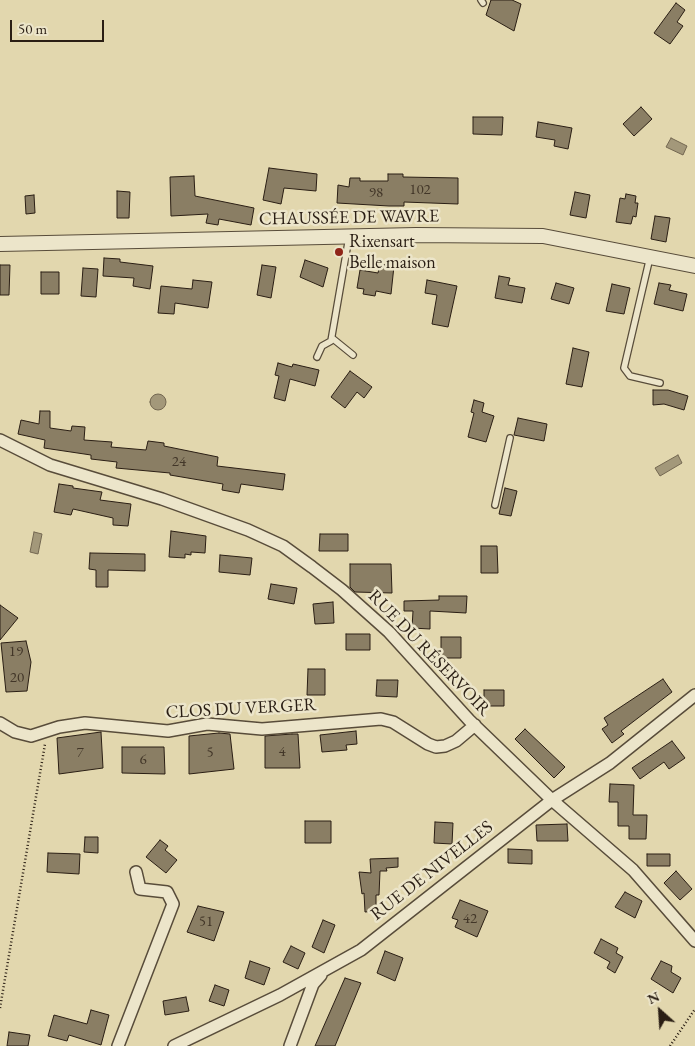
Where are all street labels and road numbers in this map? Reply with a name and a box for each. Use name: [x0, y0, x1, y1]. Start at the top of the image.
street label: CHAUSSÉE DE WAVRE: [259, 206, 439, 230]
street label: RUE DU RÉSERVOIR: [363, 586, 495, 720]
street label: CLOS DU VERGER: [165, 694, 317, 724]
street label: RUE DE NIVELLES: [367, 817, 497, 925]

